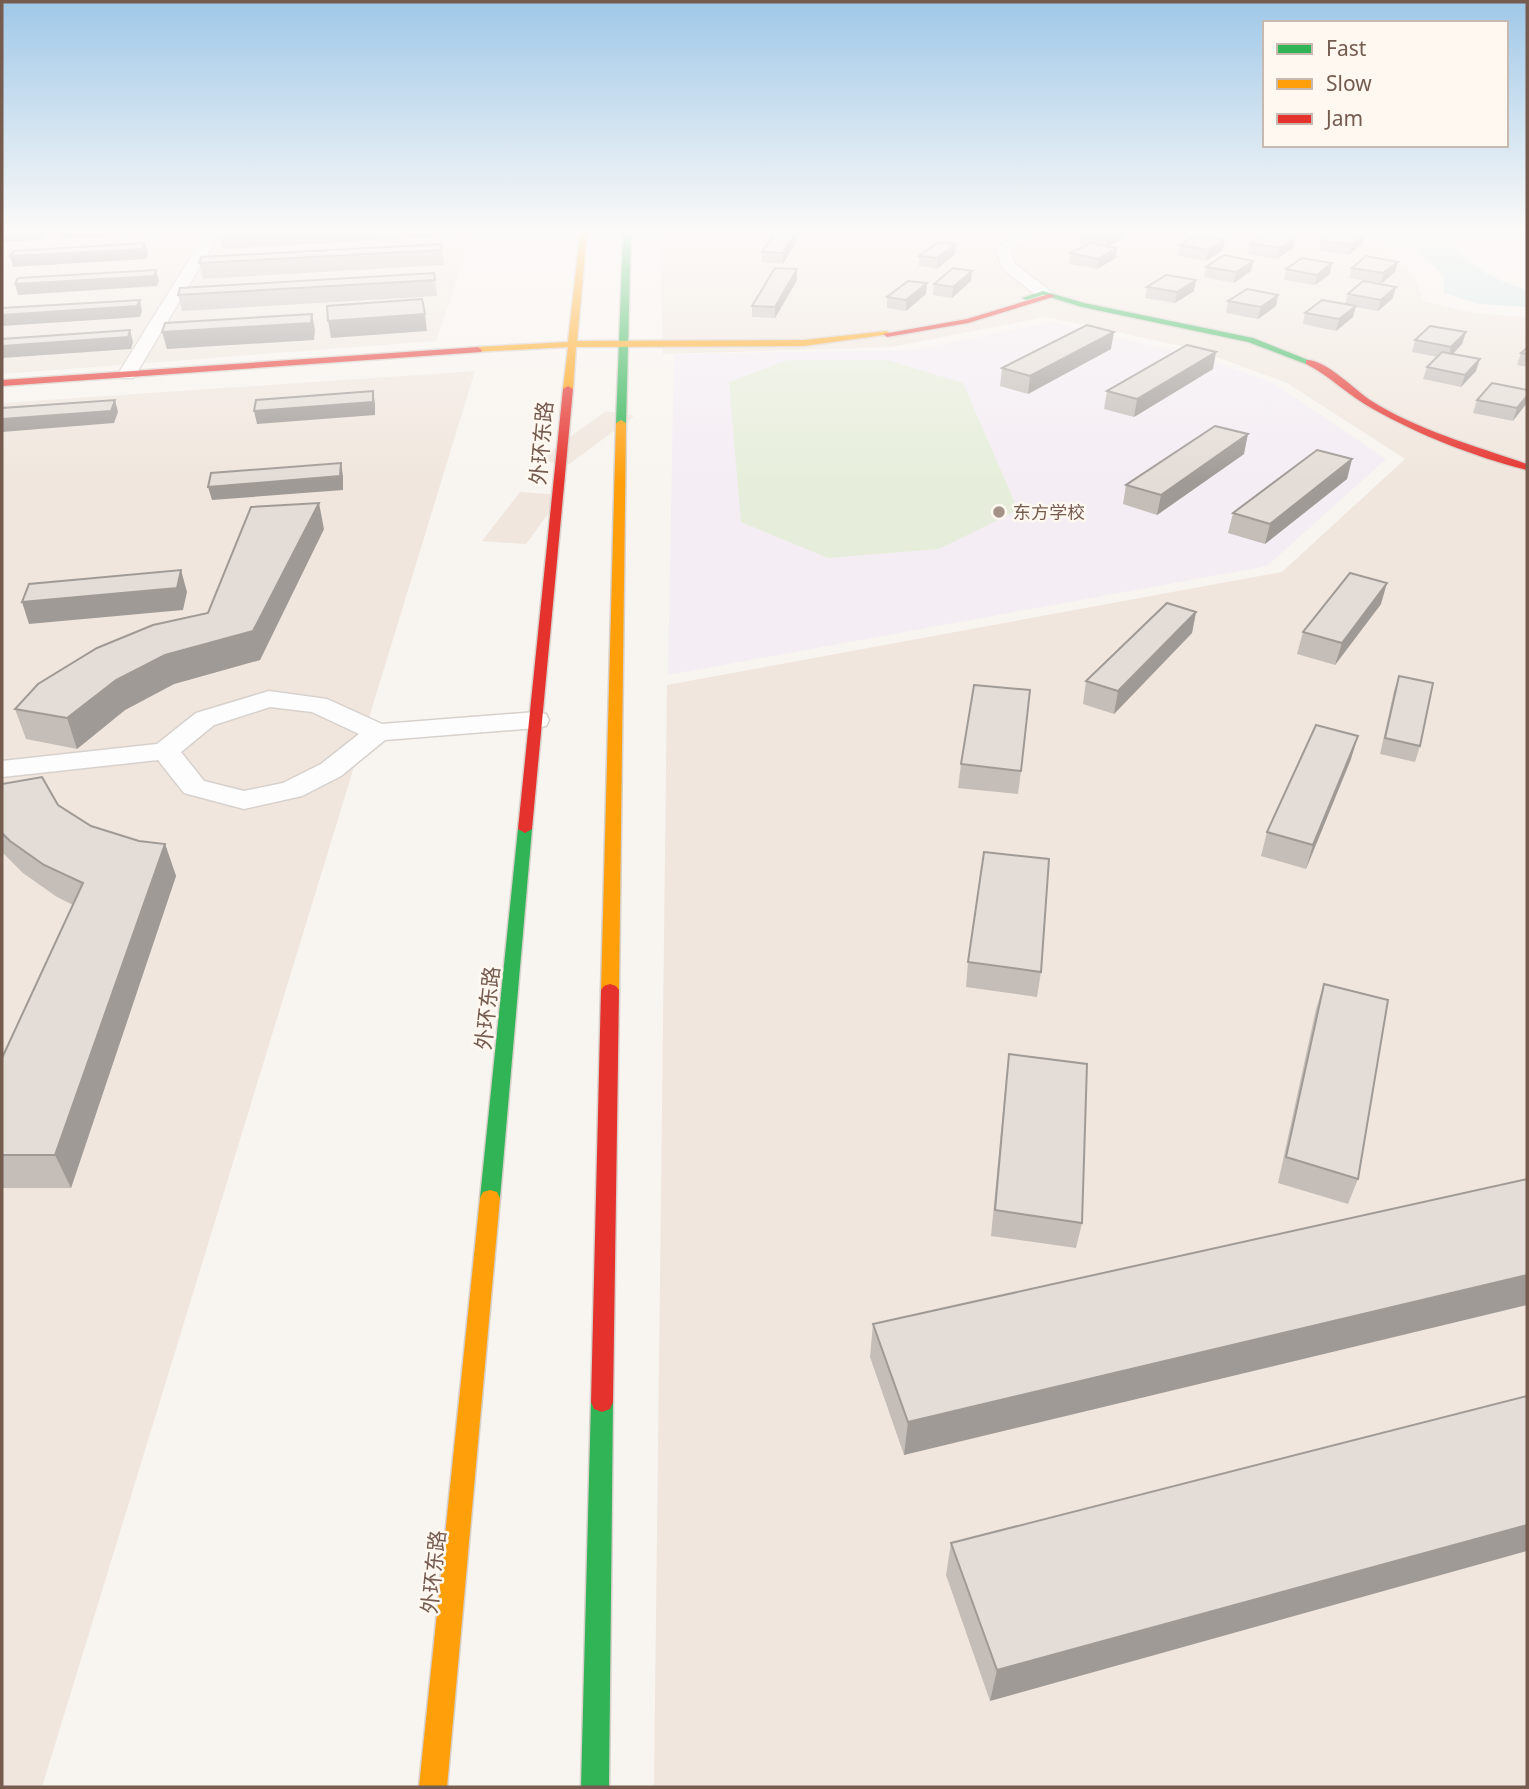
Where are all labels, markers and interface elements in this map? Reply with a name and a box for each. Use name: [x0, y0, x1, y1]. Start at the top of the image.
legend: [1263, 21, 1508, 147]
text: Fast: [1326, 34, 1367, 62]
text: Slow: [1326, 69, 1372, 97]
text: Jam: [1324, 104, 1363, 132]
street label: 外环东路: [523, 400, 559, 486]
place label: 东方学校: [1013, 500, 1085, 524]
marker: 东方学校: [991, 504, 1007, 520]
street label: 外环东路: [469, 965, 505, 1051]
street label: 外环东路: [415, 1529, 451, 1615]

